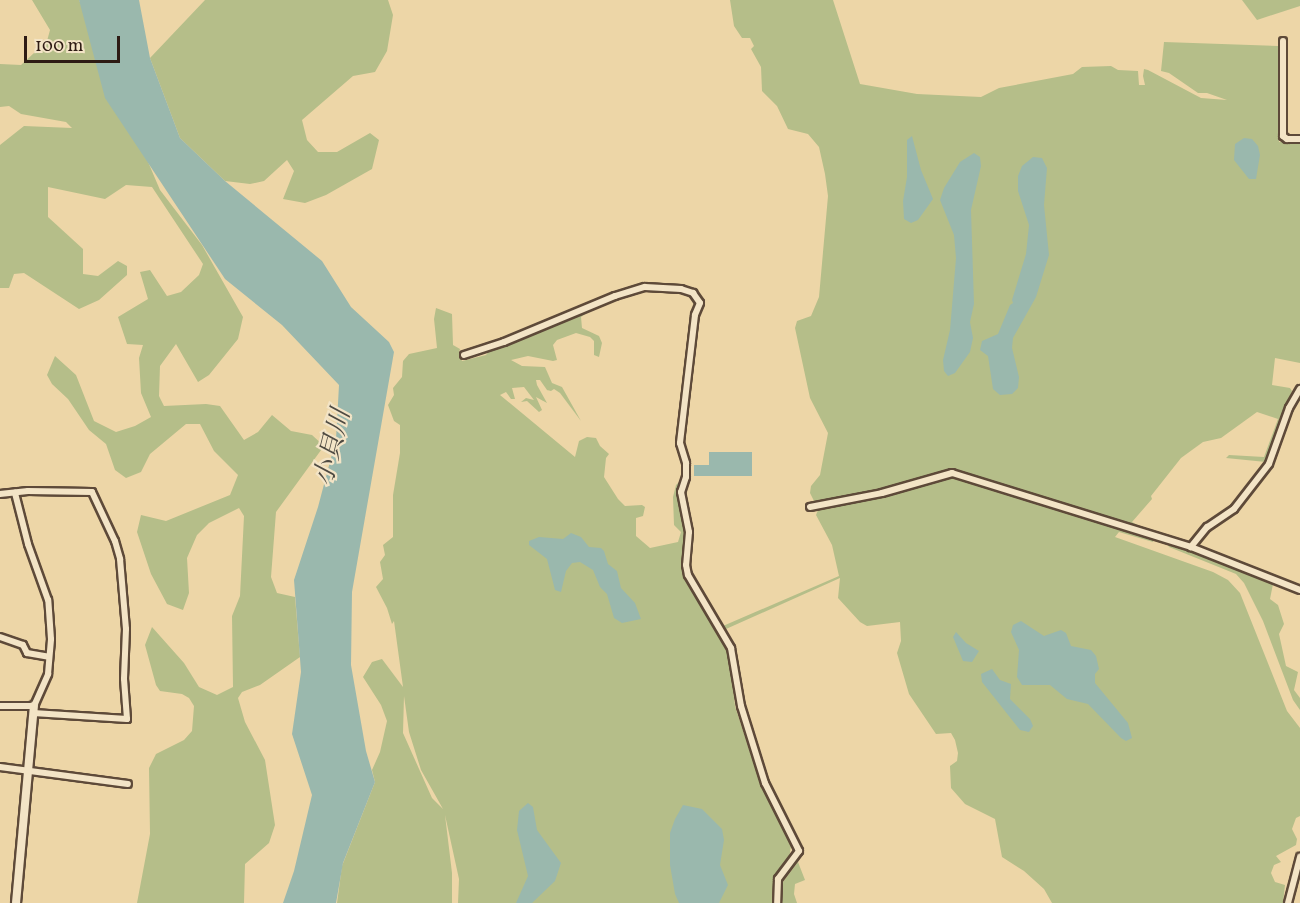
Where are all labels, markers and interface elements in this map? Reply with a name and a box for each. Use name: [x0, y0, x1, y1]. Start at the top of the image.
scale bar: [27, 24, 123, 62]
text: 100 m: [35, 34, 84, 59]
water label: 小貝川: [309, 406, 359, 490]

